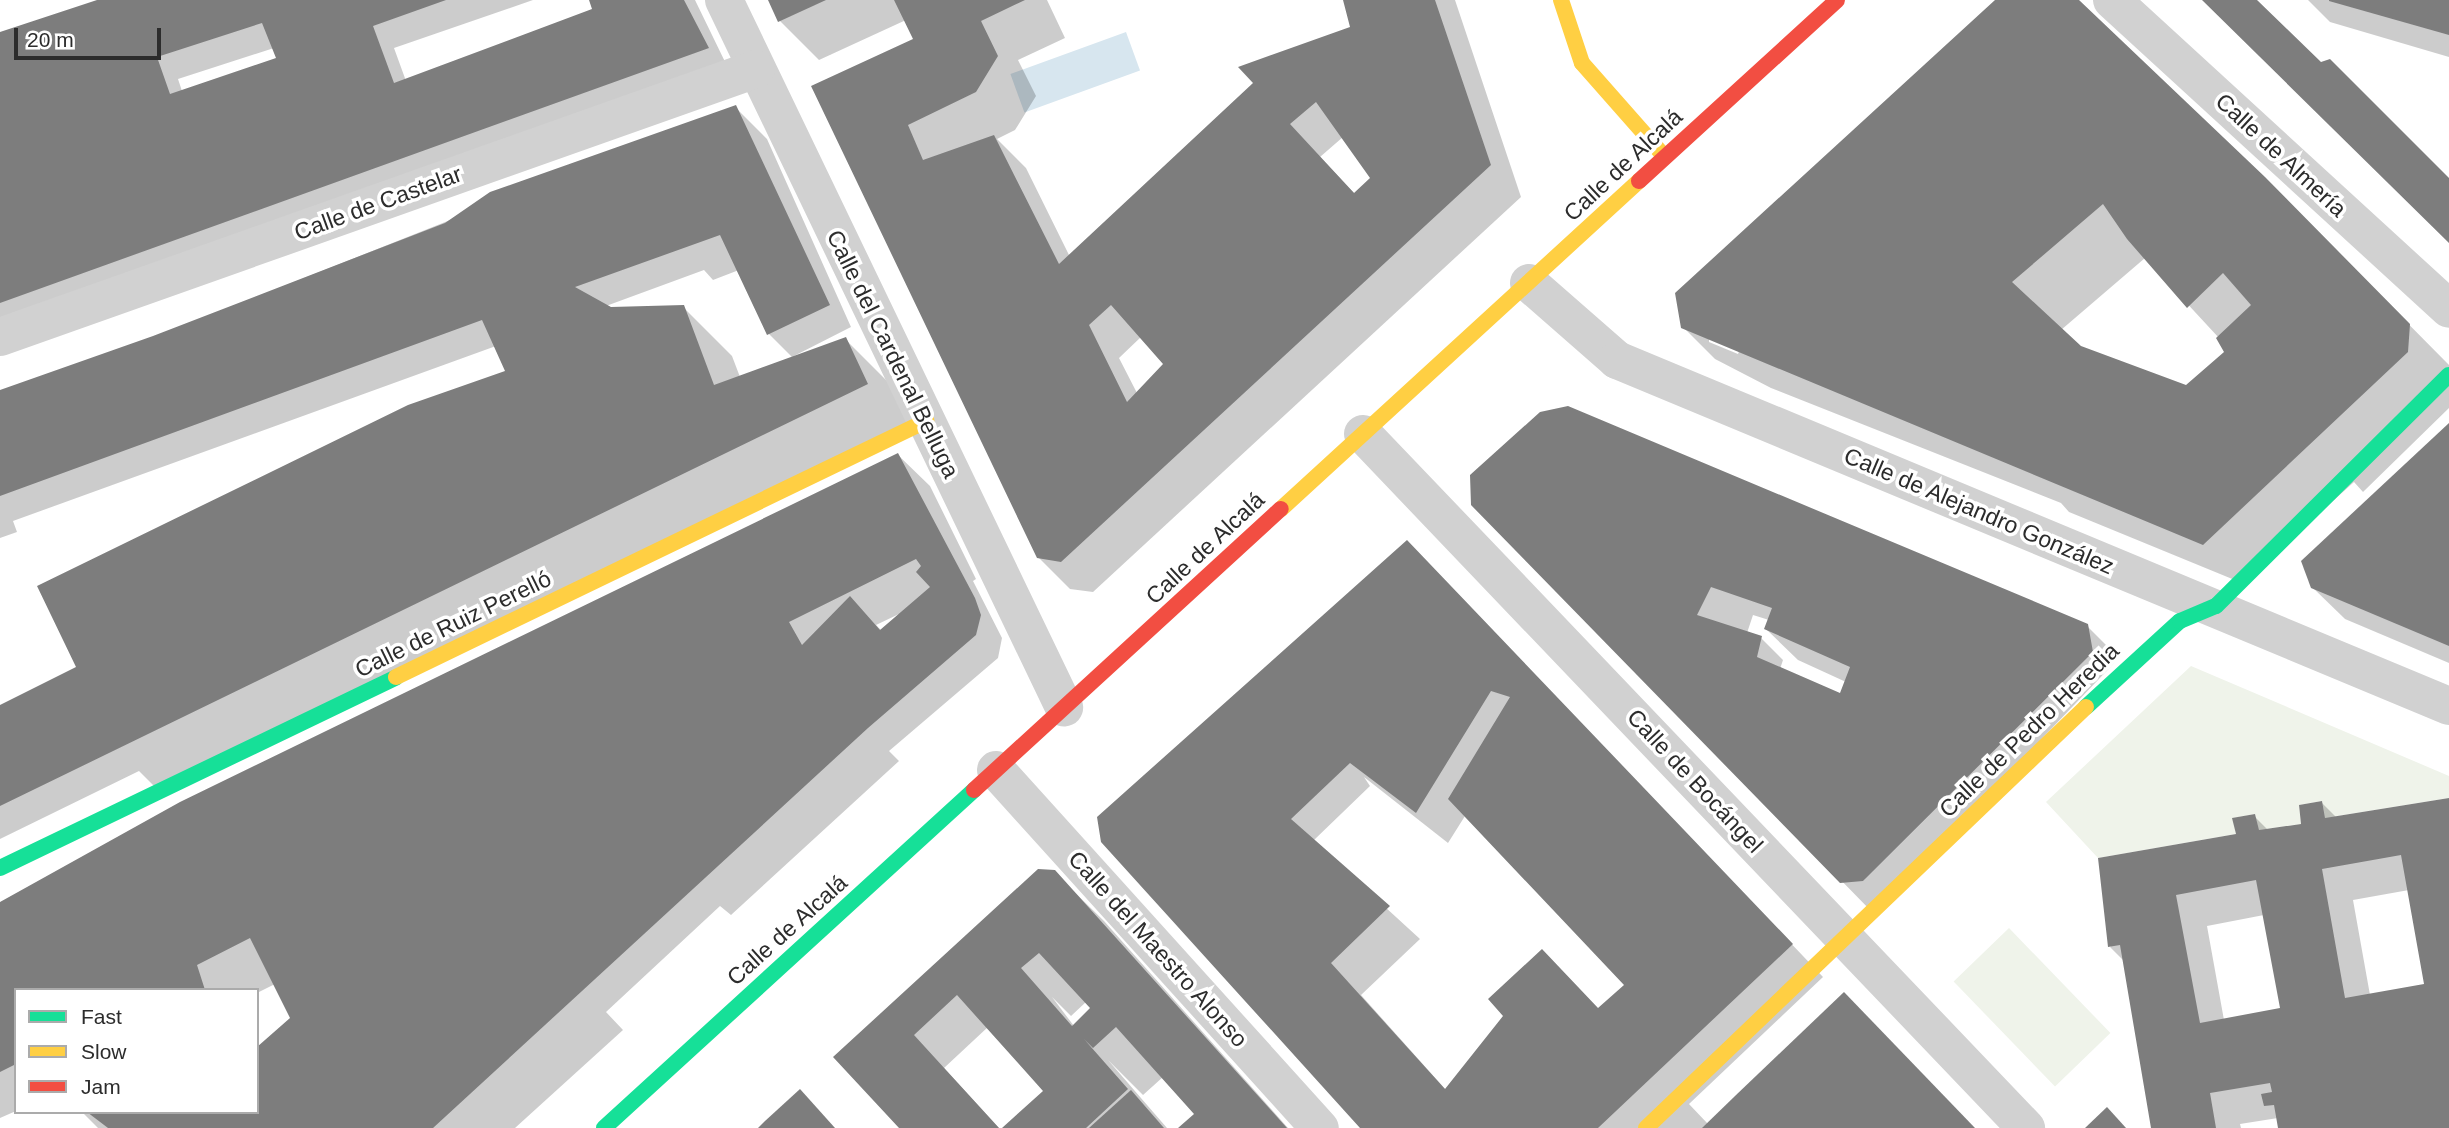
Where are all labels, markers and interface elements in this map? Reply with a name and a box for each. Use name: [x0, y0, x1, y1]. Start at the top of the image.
scale bar: [18, 14, 164, 58]
text: 20 m: [27, 28, 74, 51]
street label: Calle de Almería: [2209, 87, 2353, 223]
street label: Calle de Alcalá: [1557, 103, 1689, 227]
street label: Calle de Castelar: [290, 160, 466, 246]
street label: Calle del Cardenal Belluga: [821, 226, 965, 482]
street label: Calle de Alejandro González: [1839, 441, 2119, 581]
street label: Calle de Alcalá: [1139, 486, 1271, 610]
street label: Calle de Ruiz Perelló: [350, 565, 556, 683]
street label: Calle de Pedro Heredia: [1933, 637, 2125, 823]
street label: Calle de Bocángel: [1621, 703, 1769, 859]
street label: Calle del Maestro Alonso: [1062, 845, 1254, 1053]
street label: Calle de Alcalá: [721, 868, 853, 992]
legend: [14, 988, 259, 1114]
text: Fast: [81, 1005, 122, 1028]
text: Slow: [81, 1040, 127, 1063]
text: Jam: [81, 1075, 121, 1098]

